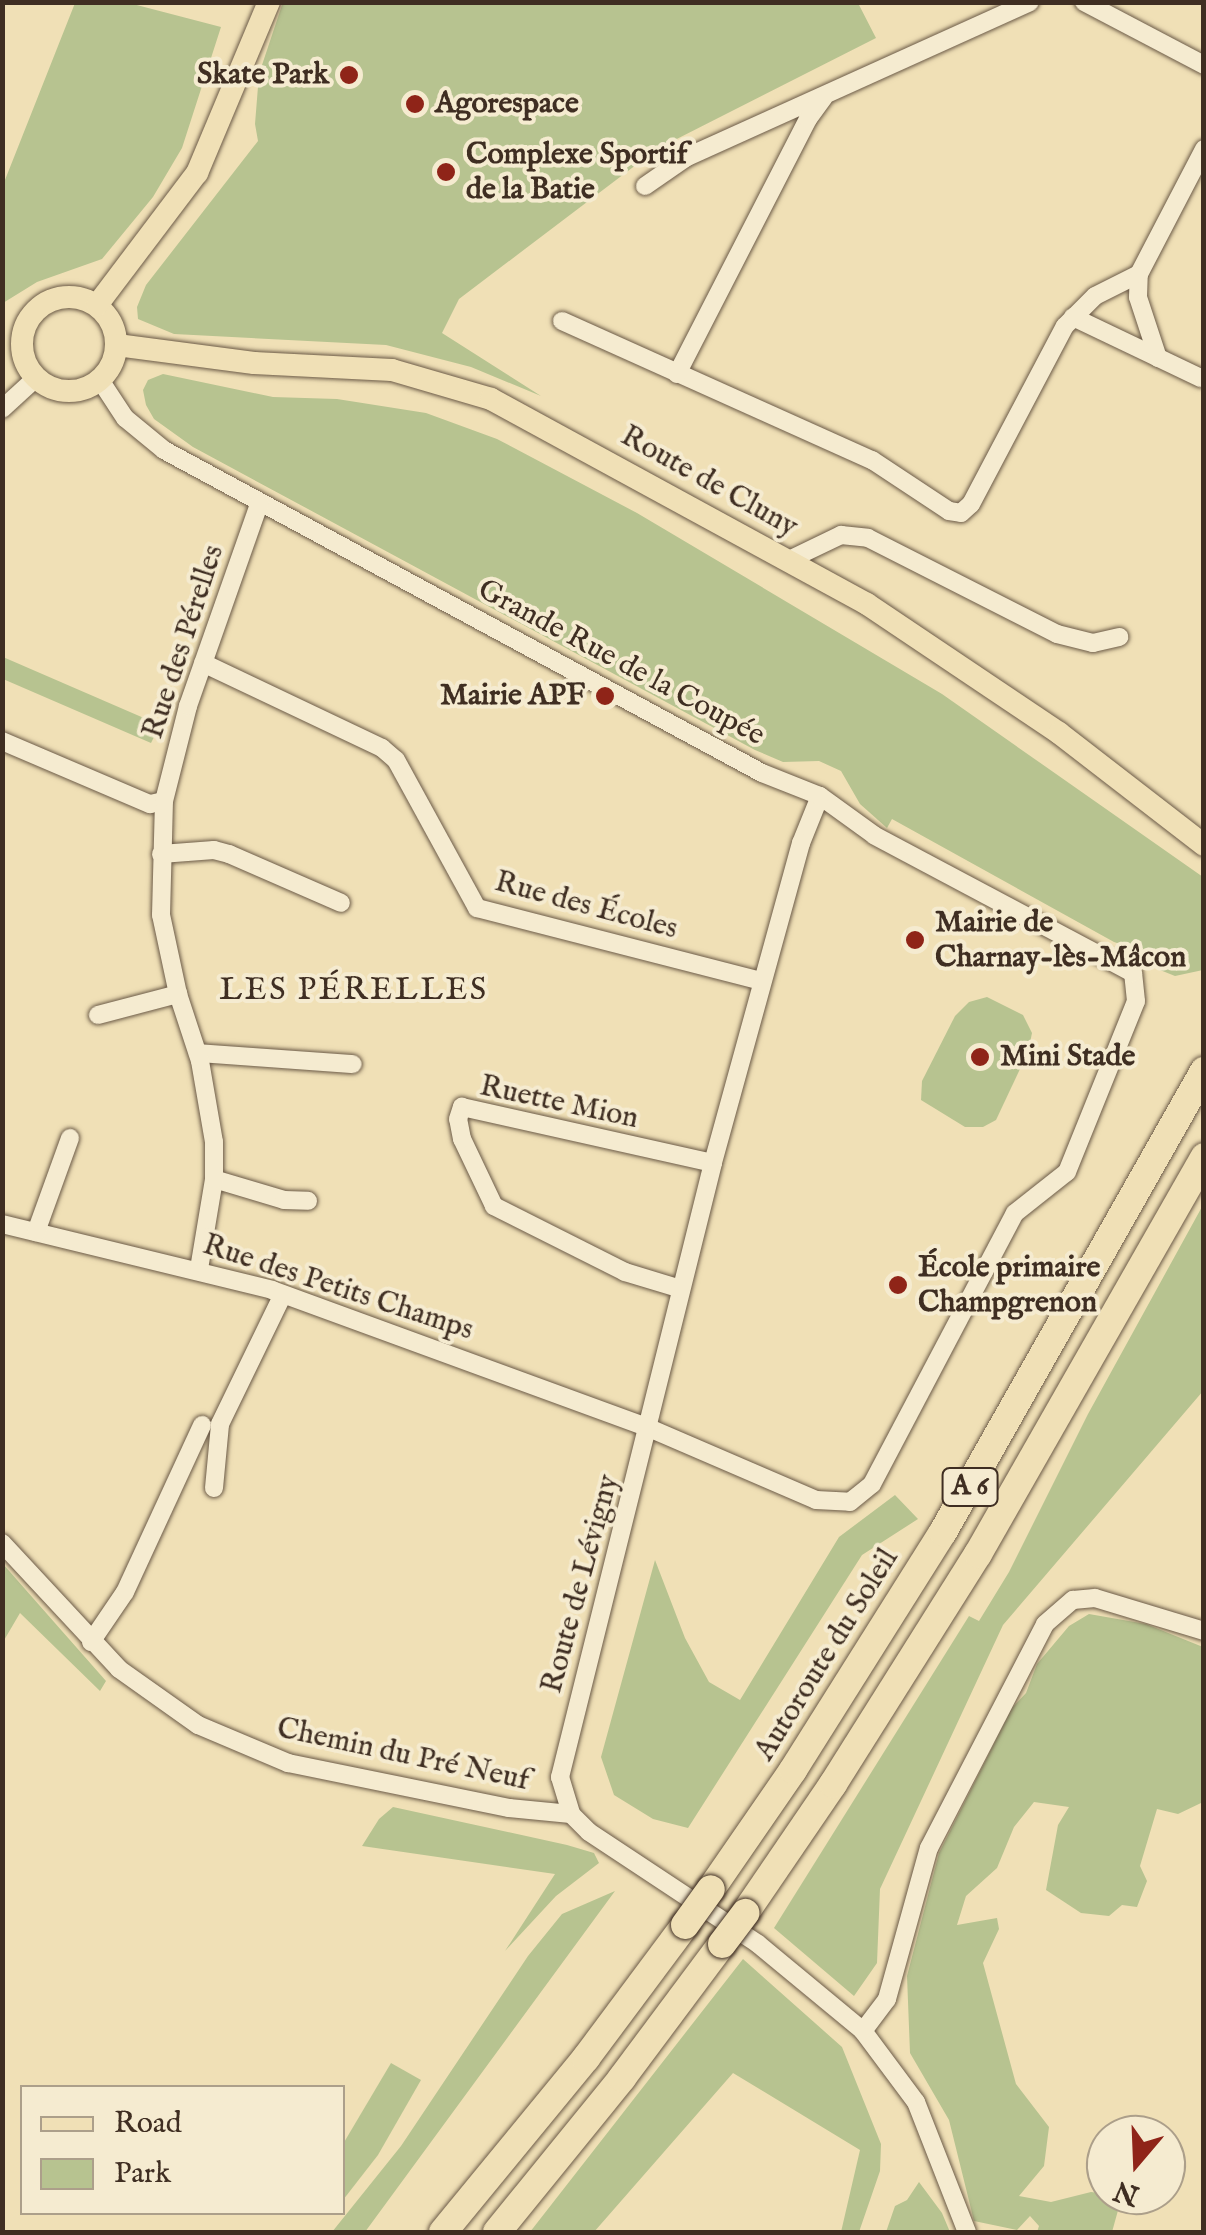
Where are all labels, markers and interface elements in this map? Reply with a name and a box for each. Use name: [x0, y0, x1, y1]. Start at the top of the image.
place label: Skate Park: [197, 57, 329, 93]
marker: Skate Park: [338, 64, 360, 86]
place label: Agorespace: [435, 86, 579, 122]
marker: Agorespace: [404, 93, 426, 115]
place label: Complexe Sportif de la Batie: [466, 137, 687, 208]
marker: Complexe Sportif de la Batie: [435, 161, 457, 183]
street label: Route de Cluny: [614, 419, 804, 545]
street label: Rue des Pérelles: [136, 541, 232, 743]
street label: Grande Rue de la Coupée: [471, 572, 771, 754]
place label: Mairie APF: [440, 678, 585, 714]
marker: Mairie APF: [594, 685, 616, 707]
street label: Rue des Écoles: [491, 864, 681, 948]
place label: Mairie de Charnay-lès-Mâcon: [935, 905, 1186, 976]
marker: Mairie de Charnay-lès-Mâcon: [904, 929, 926, 951]
district label: LES PÉRELLES: [219, 972, 489, 1010]
place label: Mini Stade: [1000, 1039, 1135, 1075]
marker: Mini Stade: [969, 1046, 991, 1068]
street label: Ruette Mion: [476, 1069, 642, 1137]
street label: Rue des Petits Champs: [198, 1227, 478, 1349]
place label: École primaire Champgrenon: [918, 1250, 1100, 1320]
marker: École primaire Champgrenon: [887, 1274, 909, 1296]
road number: A 6: [940, 1464, 1000, 1510]
street label: Route de Lévigny: [535, 1471, 627, 1697]
street label: Autoroute du Soleil: [747, 1542, 907, 1768]
street label: Chemin du Pré Neuf: [274, 1711, 532, 1799]
legend: [20, 2085, 345, 2215]
text: Road: [114, 2105, 182, 2143]
north arrow: [1086, 2115, 1186, 2215]
text: Park: [114, 2155, 171, 2193]
text: N: [1110, 2171, 1144, 2212]

